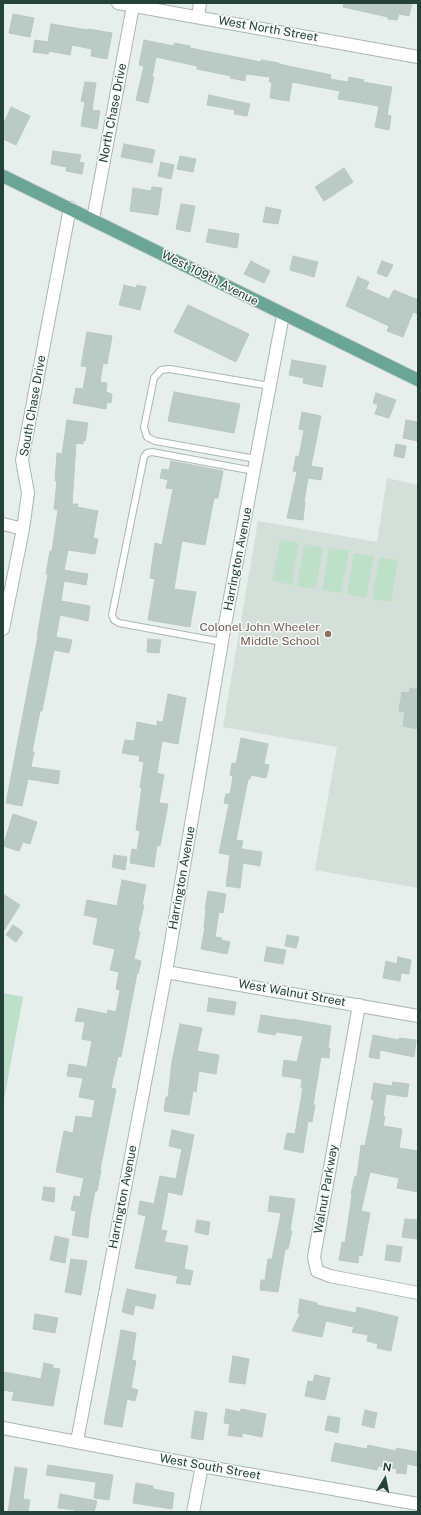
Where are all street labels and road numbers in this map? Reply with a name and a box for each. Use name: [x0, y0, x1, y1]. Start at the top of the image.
street label: West North Street: [217, 13, 319, 45]
street label: North Chase Drive: [96, 62, 130, 164]
street label: West 109th Avenue: [159, 247, 261, 309]
street label: South Chase Drive: [17, 354, 49, 458]
street label: Harrington Avenue: [221, 506, 255, 612]
street label: Harrington Avenue: [166, 825, 198, 931]
street label: West Walnut Street: [237, 976, 347, 1010]
street label: Walnut Parkway: [311, 1143, 341, 1235]
street label: Harrington Avenue: [106, 1144, 140, 1250]
street label: West South Street: [158, 1451, 262, 1483]

